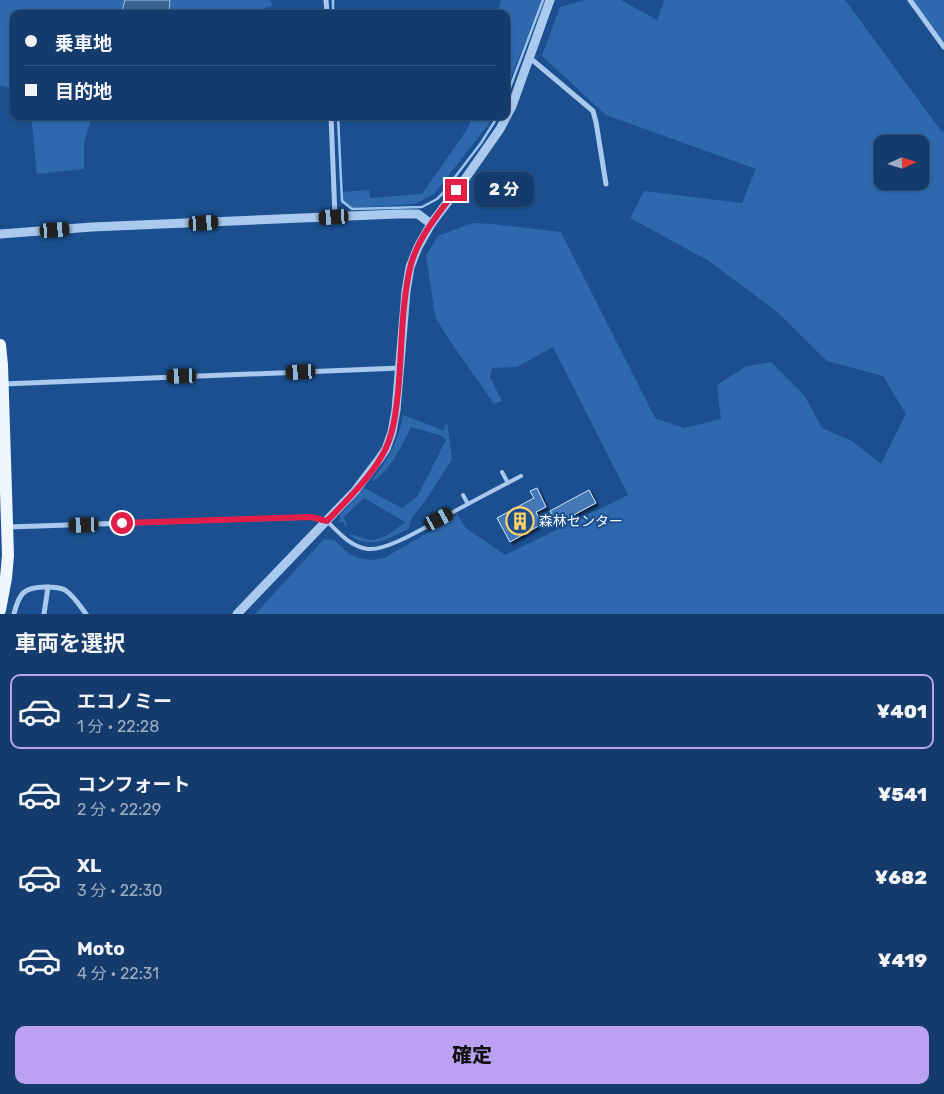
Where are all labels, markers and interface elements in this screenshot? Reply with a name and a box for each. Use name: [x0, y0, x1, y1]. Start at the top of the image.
text: 乗車地: [55, 32, 112, 55]
text: 目的地: [55, 80, 112, 103]
north arrow: [874, 135, 929, 190]
map controls: [874, 135, 929, 190]
callout: 2 分: [474, 172, 534, 208]
route end: [445, 179, 467, 201]
text: 2 分: [489, 180, 519, 199]
car: [318, 209, 349, 225]
car: [188, 215, 219, 231]
car: [39, 221, 70, 239]
car: [285, 364, 316, 380]
car: [166, 368, 197, 384]
car: [422, 505, 455, 533]
building icon: 森林センター: [505, 506, 535, 536]
route start: [111, 512, 133, 534]
place label: 森林センター: [539, 513, 623, 530]
car: [68, 517, 99, 533]
text: 車両を選択: [15, 630, 125, 657]
icon: car: [17, 689, 62, 734]
text: エコノミー: [77, 690, 172, 713]
text: ¥401: [877, 700, 927, 723]
text: 1 分 · 22:28: [77, 717, 159, 736]
icon: car: [17, 772, 62, 817]
text: コンフォート: [77, 773, 190, 796]
text: ¥541: [878, 783, 927, 806]
text: 2 分 · 22:29: [77, 800, 161, 819]
text: XL: [77, 854, 101, 877]
icon: car: [17, 855, 62, 900]
text: ¥682: [875, 866, 927, 889]
text: 3 分 · 22:30: [77, 881, 162, 900]
text: Moto: [77, 937, 125, 960]
icon: car: [17, 938, 62, 983]
text: ¥419: [878, 949, 927, 972]
text: 4 分 · 22:31: [77, 964, 159, 983]
button: 確定: [15, 1026, 929, 1084]

